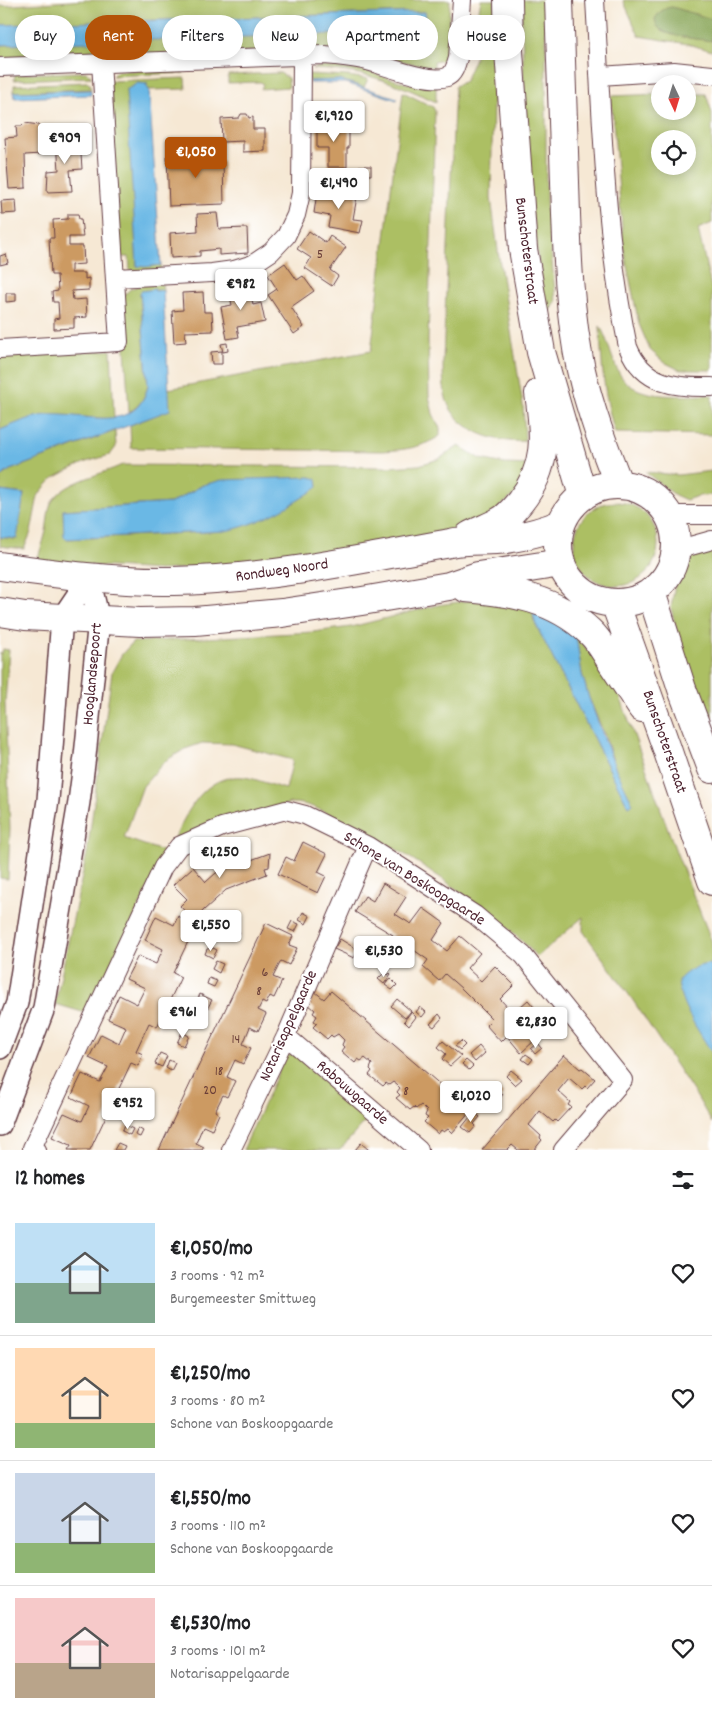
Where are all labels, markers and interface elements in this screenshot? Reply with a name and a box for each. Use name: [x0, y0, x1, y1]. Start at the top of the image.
chip: Buy: [15, 15, 75, 60]
chip: Rent: [85, 15, 152, 60]
chip: Filters: [162, 15, 243, 60]
chip: New: [253, 15, 317, 60]
chip: Apartment: [327, 15, 438, 60]
chip: House: [448, 15, 525, 60]
north arrow: [651, 75, 696, 120]
map controls: [651, 75, 696, 175]
pin: €1,920: [293, 100, 375, 143]
text: €1,920: [315, 105, 353, 128]
pin: €909: [35, 122, 95, 165]
text: €909: [49, 127, 81, 150]
button: locate: [651, 130, 696, 175]
pin: €1,050: [155, 136, 237, 179]
text: €1,050: [176, 141, 216, 164]
pin: €1,490: [298, 168, 380, 210]
text: €1,490: [320, 172, 358, 195]
street label: Bunschoterstraat: [508, 196, 544, 306]
house number: 5: [317, 245, 323, 265]
pin: €982: [211, 268, 271, 311]
text: €982: [226, 273, 256, 296]
street label: Rondweg Noord: [234, 553, 330, 589]
street label: Hooglandsepoort: [77, 622, 109, 726]
street label: Bunschoterstraat: [636, 687, 692, 797]
street label: Schone van Boskoopgaarde: [339, 826, 489, 932]
pin: €1,250: [179, 836, 261, 879]
text: €1,250: [201, 841, 239, 864]
pin: €1,550: [170, 910, 252, 952]
text: €1,550: [191, 914, 231, 937]
pin: €1,530: [343, 936, 425, 978]
text: €1,530: [365, 940, 403, 963]
house number: 6: [262, 963, 269, 983]
street label: Notarisappelgaarde: [254, 967, 324, 1085]
house number: 8: [256, 982, 262, 1002]
pin: €961: [153, 996, 213, 1039]
text: €961: [169, 1001, 197, 1024]
pin: €2,830: [495, 1006, 577, 1049]
text: €2,830: [515, 1011, 557, 1034]
house number: 14: [232, 1030, 240, 1050]
street label: Rabouwgaarde: [311, 1055, 393, 1131]
house number: 18: [215, 1062, 224, 1082]
pin: €1,020: [430, 1080, 512, 1123]
house number: 20: [203, 1081, 217, 1101]
house number: 8: [403, 1082, 409, 1102]
text: €1,020: [451, 1085, 491, 1108]
pin: €952: [98, 1088, 158, 1130]
text: €952: [113, 1092, 143, 1115]
text: 12 homes: [15, 1165, 85, 1195]
icon: filters: [669, 1166, 697, 1194]
text: €1,050/mo: [170, 1235, 253, 1265]
icon: home: [55, 1243, 115, 1303]
icon: heart: [669, 1259, 697, 1287]
text: 3 rooms · 92 m²: [170, 1265, 264, 1288]
text: Burgemeester Smittweg: [170, 1288, 316, 1311]
text: €1,250/mo: [170, 1360, 250, 1390]
icon: home: [55, 1368, 115, 1428]
icon: heart: [669, 1384, 697, 1412]
text: 3 rooms · 80 m²: [170, 1390, 265, 1413]
text: Schone van Boskoopgaarde: [170, 1413, 333, 1436]
text: €1,550/mo: [170, 1485, 251, 1515]
icon: home: [55, 1493, 115, 1553]
icon: heart: [669, 1509, 697, 1537]
text: 3 rooms · 110 m²: [170, 1515, 266, 1538]
text: Schone van Boskoopgaarde: [170, 1538, 333, 1561]
text: €1,530/mo: [170, 1610, 251, 1640]
icon: home: [55, 1618, 115, 1678]
icon: heart: [669, 1634, 697, 1662]
text: 3 rooms · 101 m²: [170, 1640, 266, 1663]
text: Notarisappelgaarde: [170, 1663, 290, 1686]

